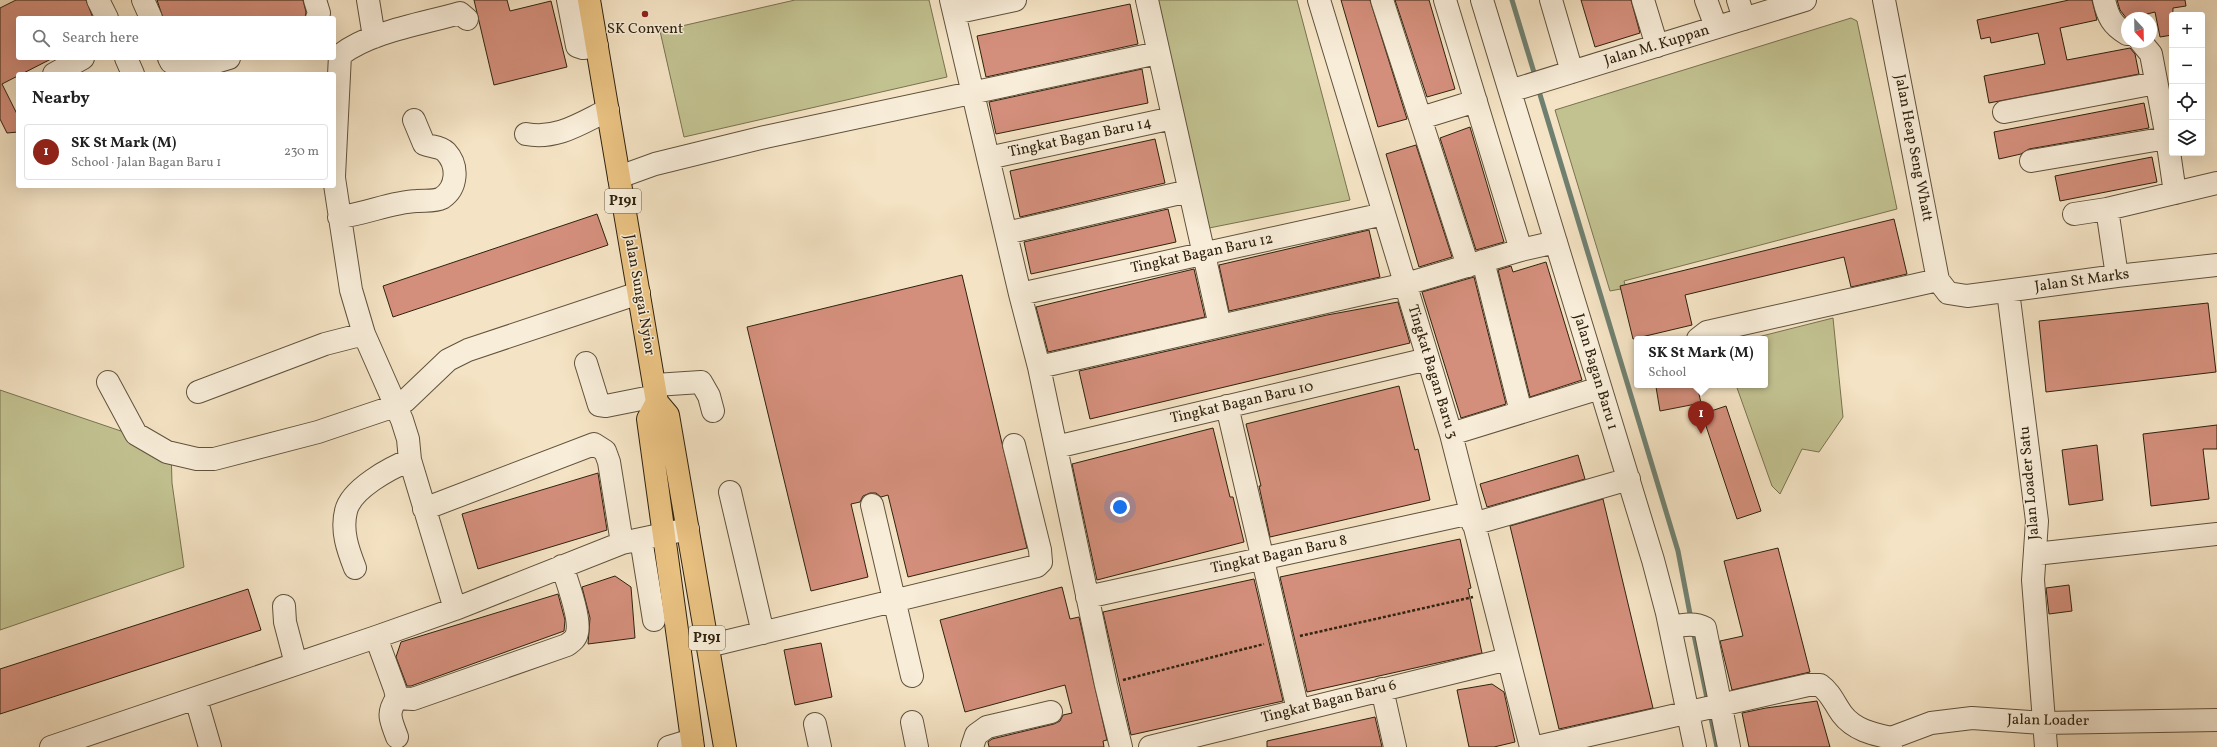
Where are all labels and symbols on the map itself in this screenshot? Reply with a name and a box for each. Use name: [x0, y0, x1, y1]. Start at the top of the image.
marker: SK Convent: [640, 9, 650, 19]
north arrow: [2121, 12, 2157, 48]
place label: SK Convent: [607, 19, 683, 40]
street label: Jalan M. Kuppan: [1602, 20, 1712, 72]
street label: Jalan Heap Seng Whatt: [1888, 72, 1938, 224]
street label: Tingkat Bagan Baru 14: [1006, 113, 1154, 163]
road number: P191: [605, 189, 641, 213]
street label: Tingkat Bagan Baru 12: [1129, 229, 1275, 279]
street label: Jalan Sungai Nyior: [618, 233, 660, 357]
street label: Jalan St Marks: [2033, 264, 2131, 298]
street label: Tingkat Bagan Baru 3: [1402, 302, 1462, 442]
street label: Jalan Bagan Baru 1: [1567, 311, 1623, 433]
street label: Tingkat Bagan Baru 10: [1168, 376, 1316, 430]
pin: 1: [1688, 401, 1714, 434]
street label: Jalan Loader Satu: [2015, 425, 2045, 541]
your location: [1110, 497, 1130, 517]
street label: Tingkat Bagan Baru 8: [1209, 530, 1349, 580]
road number: P191: [689, 626, 725, 650]
street label: Tingkat Bagan Baru 6: [1259, 675, 1399, 729]
street label: Jalan Loader: [2007, 710, 2089, 732]

